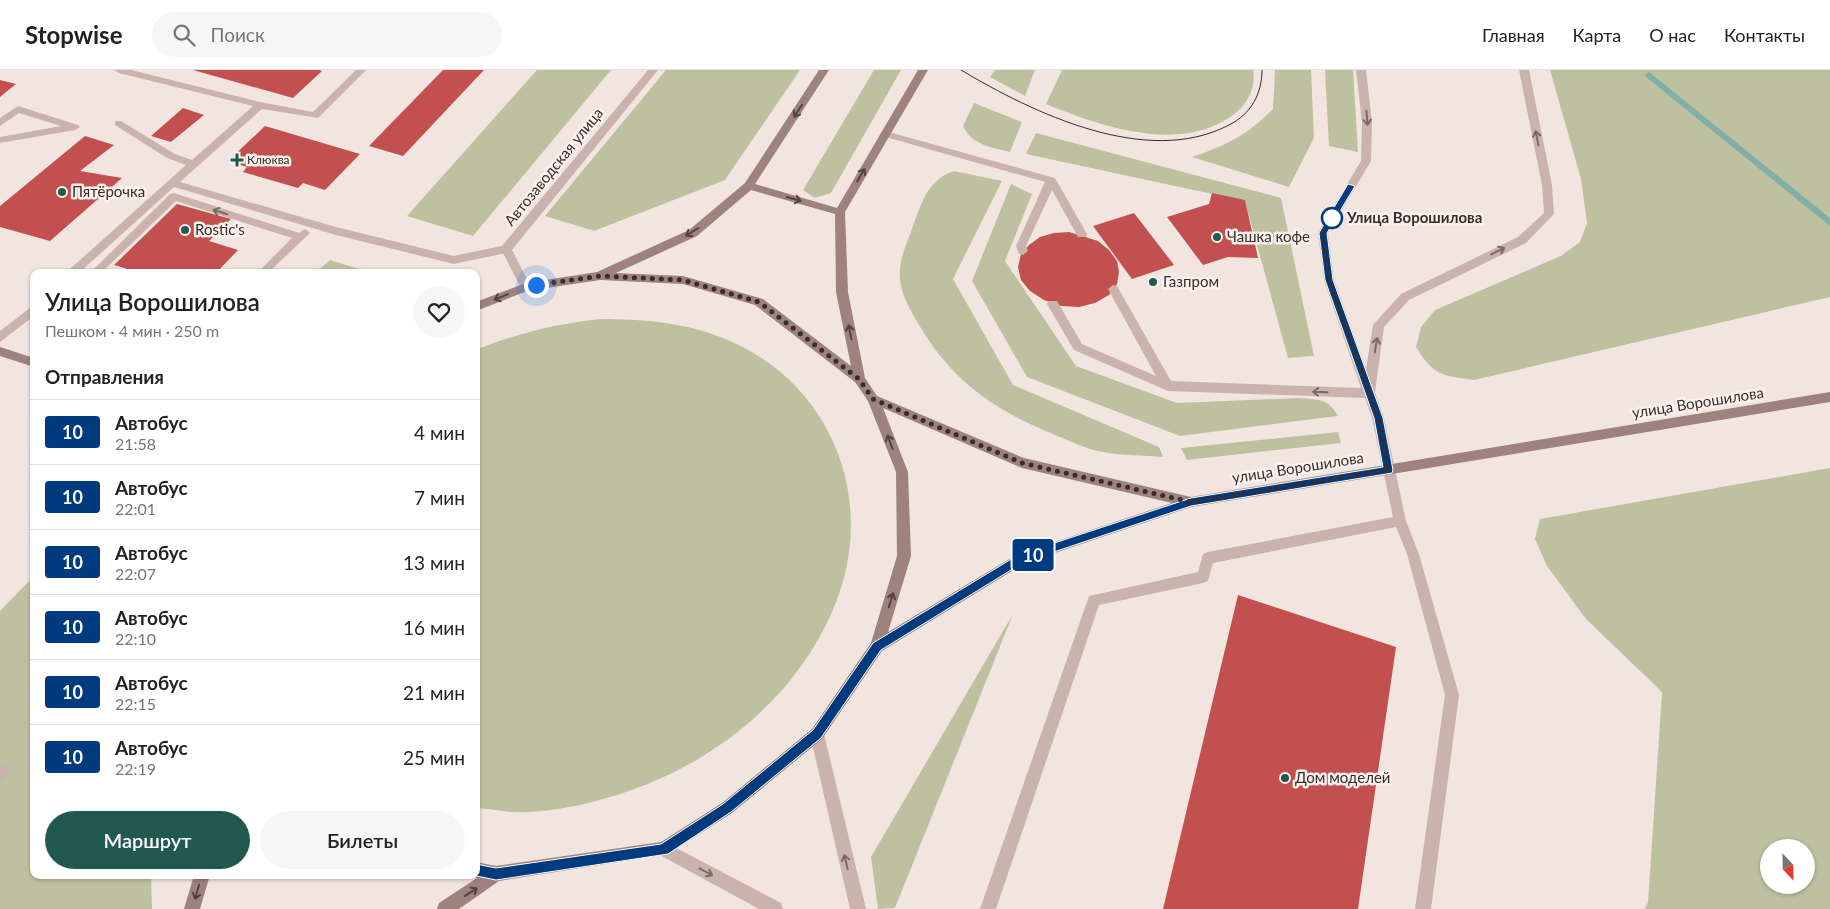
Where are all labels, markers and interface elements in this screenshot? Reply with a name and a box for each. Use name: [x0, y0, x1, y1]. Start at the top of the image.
search box: [152, 12, 502, 57]
text: Stopwise: [25, 20, 122, 49]
icon: search: [170, 21, 198, 49]
text: Поиск: [210, 23, 265, 46]
text: Главная: [1482, 24, 1545, 46]
text: Карта: [1573, 24, 1621, 46]
text: О нас: [1649, 24, 1696, 46]
text: Контакты: [1724, 24, 1805, 46]
one-way arrow: [792, 103, 802, 117]
street label: Автозаводская улица: [500, 104, 606, 229]
one-way arrow: [1362, 110, 1371, 126]
one-way arrow: [1532, 130, 1541, 146]
place label: Клюква: [247, 152, 290, 167]
marker: Клюква: [231, 154, 243, 166]
one-way arrow: [856, 169, 866, 183]
place label: Пятёрочка: [72, 182, 145, 200]
marker: Пятёрочка: [56, 186, 68, 198]
one-way arrow: [786, 195, 802, 205]
one-way arrow: [213, 207, 228, 216]
marker: Улица Ворошилова: [1321, 207, 1343, 229]
place label: Улица Ворошилова: [1346, 208, 1482, 226]
place label: Rostic's: [195, 220, 245, 238]
marker: Rostic's: [179, 224, 191, 236]
one-way arrow: [686, 227, 700, 237]
place label: Чашка кофе: [1227, 227, 1310, 245]
marker: Чашка кофе: [1211, 231, 1223, 243]
one-way arrow: [1490, 246, 1505, 255]
place label: Газпром: [1163, 272, 1219, 290]
your location: [524, 273, 549, 298]
marker: Газпром: [1147, 276, 1159, 288]
button: heart: [413, 286, 465, 338]
text: Улица Ворошилова: [45, 287, 260, 316]
one-way arrow: [494, 293, 510, 302]
text: Пешком · 4 мин · 250 m: [45, 321, 219, 340]
one-way arrow: [845, 324, 854, 340]
one-way arrow: [1372, 338, 1382, 354]
text: Отправления: [45, 365, 164, 388]
street label: улица Ворошилова: [1631, 383, 1765, 421]
one-way arrow: [1312, 387, 1328, 396]
text: Автобус: [115, 411, 188, 434]
text: 10: [62, 421, 83, 443]
text: 4 мин: [414, 421, 465, 444]
text: 21:58: [115, 434, 156, 453]
one-way arrow: [884, 434, 893, 449]
street label: улица Ворошилова: [1231, 448, 1365, 486]
text: Автобус: [115, 476, 188, 499]
text: 10: [62, 486, 83, 508]
text: 7 мин: [414, 486, 465, 509]
text: 22:01: [115, 499, 156, 518]
line badge: 10: [1010, 539, 1056, 571]
text: Автобус: [115, 541, 188, 564]
text: 10: [1023, 544, 1043, 566]
text: 10: [62, 551, 83, 573]
text: 13 мин: [403, 551, 465, 574]
text: 22:07: [115, 564, 156, 583]
one-way arrow: [887, 592, 896, 608]
text: Автобус: [115, 606, 188, 629]
text: 10: [62, 616, 83, 638]
text: 16 мин: [403, 616, 465, 639]
text: 22:10: [115, 629, 156, 648]
text: Автобус: [115, 671, 188, 694]
text: 10: [62, 681, 83, 703]
text: 21 мин: [403, 681, 465, 704]
text: 22:15: [115, 694, 156, 713]
text: Автобус: [115, 736, 188, 759]
text: 10: [62, 746, 83, 768]
text: 25 мин: [403, 746, 465, 769]
text: 22:19: [115, 759, 156, 778]
place label: Дом моделей: [1295, 768, 1390, 786]
marker: Дом моделей: [1279, 772, 1291, 784]
button: Маршрут: [45, 811, 250, 869]
button: Билеты: [260, 811, 465, 869]
north arrow: [1760, 839, 1815, 894]
map controls: [1760, 839, 1815, 894]
one-way arrow: [841, 854, 850, 870]
one-way arrow: [699, 868, 713, 878]
one-way arrow: [192, 884, 202, 900]
one-way arrow: [463, 886, 477, 896]

